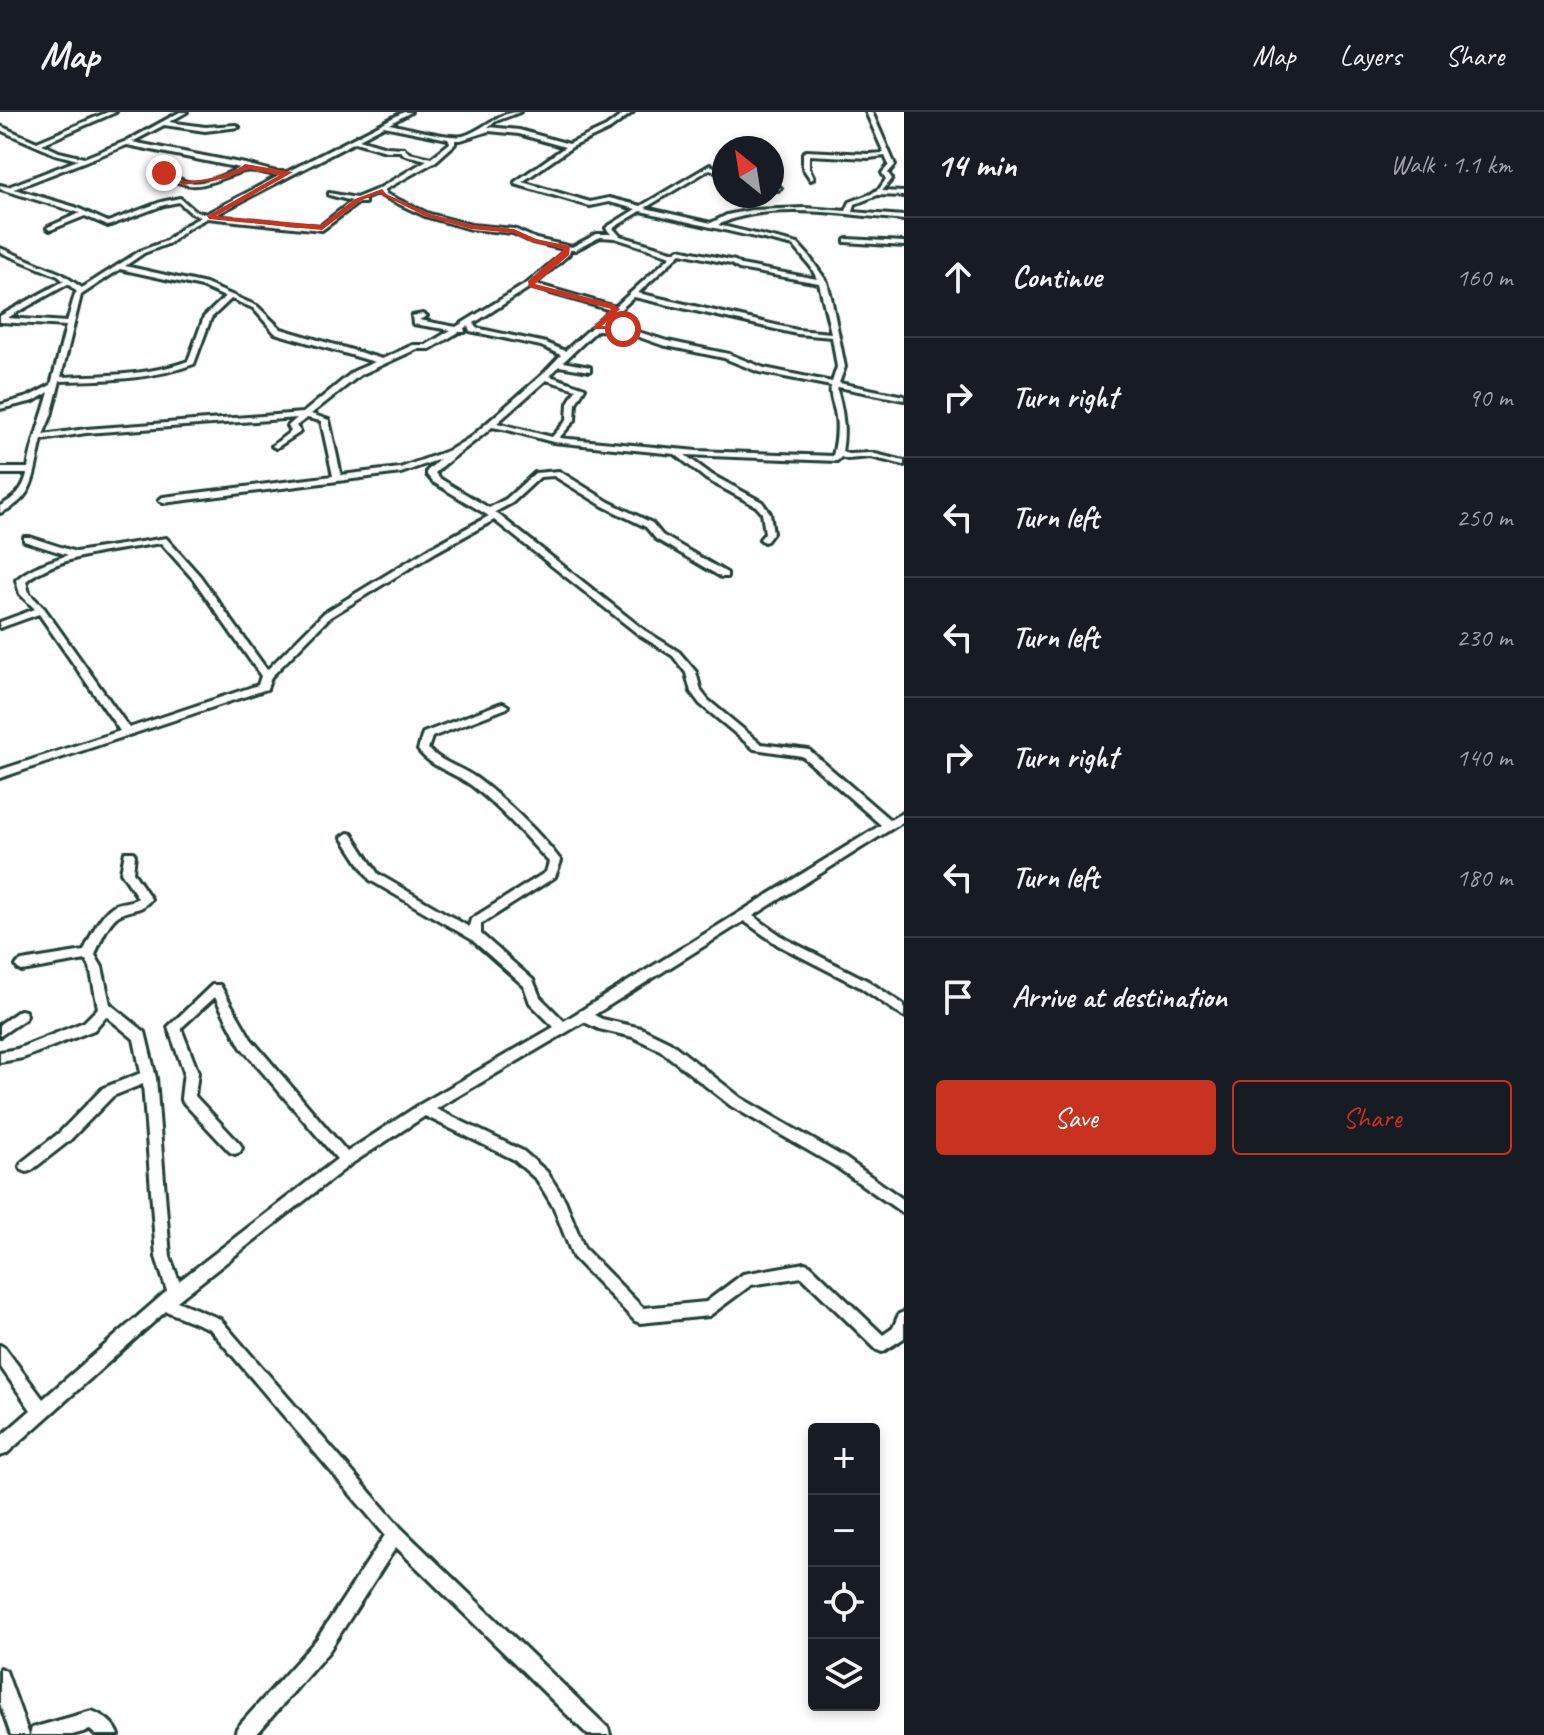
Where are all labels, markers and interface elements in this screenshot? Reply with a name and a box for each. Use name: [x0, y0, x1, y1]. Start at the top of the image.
text: Map: [40, 32, 99, 79]
text: Map: [1253, 38, 1296, 73]
text: Layers: [1340, 38, 1401, 73]
text: Share: [1445, 38, 1504, 73]
north arrow: [712, 136, 784, 208]
text: 14 min: [936, 143, 1016, 186]
text: Walk · 1.1 km: [1390, 148, 1512, 181]
route end: [146, 155, 182, 191]
icon: ahead: [936, 255, 980, 299]
text: Continue: [1012, 258, 1102, 296]
text: 160 m: [1456, 261, 1512, 294]
route start: [605, 311, 641, 347]
icon: right: [936, 375, 980, 419]
text: Turn right: [1012, 378, 1117, 416]
text: 90 m: [1468, 381, 1512, 414]
icon: left: [936, 495, 980, 539]
text: Turn left: [1012, 498, 1099, 536]
text: 250 m: [1456, 501, 1512, 534]
icon: left: [936, 615, 980, 659]
text: Turn left: [1012, 618, 1099, 656]
text: 230 m: [1456, 621, 1512, 654]
icon: right: [936, 735, 980, 779]
text: Turn right: [1012, 738, 1117, 776]
text: 140 m: [1456, 741, 1512, 774]
icon: left: [936, 855, 980, 899]
text: Turn left: [1012, 858, 1099, 896]
text: 180 m: [1456, 861, 1512, 894]
icon: arrive: [936, 975, 980, 1019]
text: Arrive at destination: [1012, 978, 1227, 1016]
button: Save: [936, 1080, 1216, 1155]
button: Share: [1232, 1080, 1512, 1155]
map controls: [808, 1423, 880, 1711]
button: +: [808, 1423, 880, 1495]
button: −: [808, 1495, 880, 1567]
button: locate: [808, 1567, 880, 1639]
button: layers: [808, 1639, 880, 1711]

